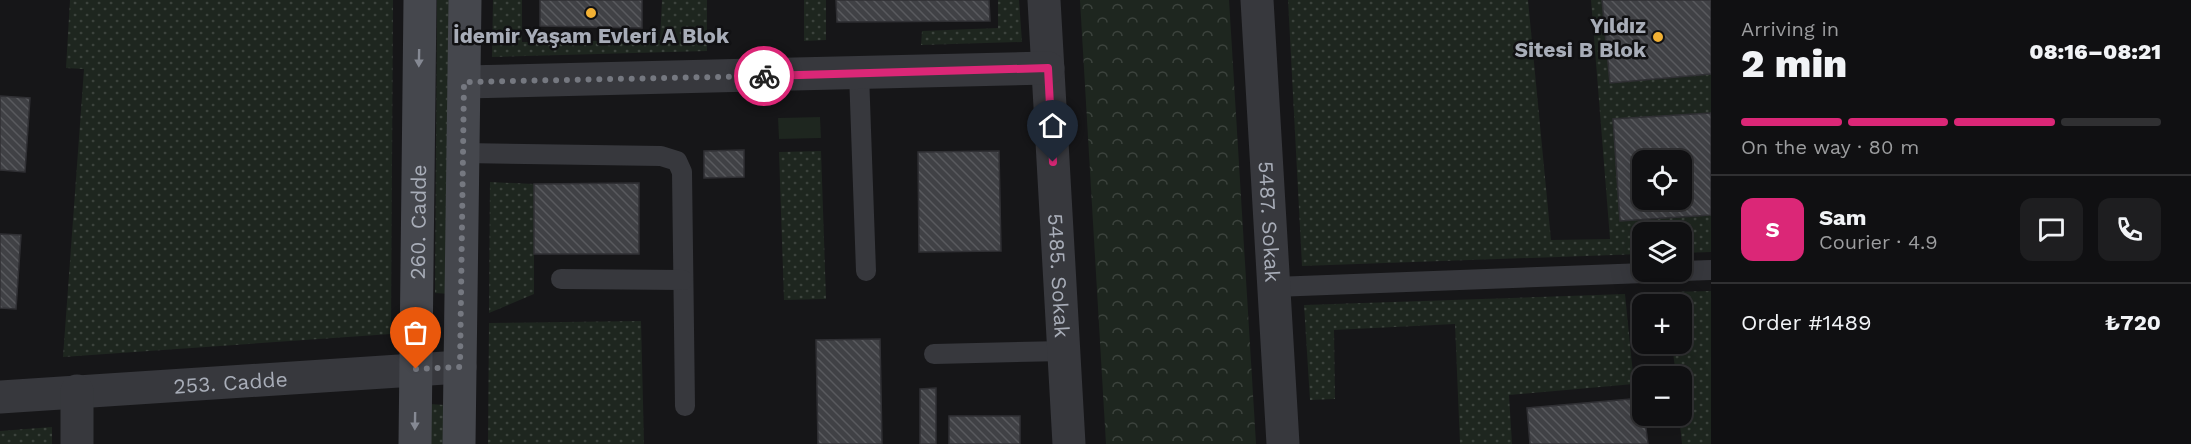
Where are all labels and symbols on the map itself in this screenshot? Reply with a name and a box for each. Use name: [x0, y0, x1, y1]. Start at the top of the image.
marker: İdemir Yaşam Evleri A Blok: [584, 6, 598, 20]
place label: Yıldız Sitesi B Blok: [1514, 13, 1647, 62]
place label: İdemir Yaşam Evleri A Blok: [453, 23, 730, 48]
marker: Yıldız Sitesi B Blok: [1651, 30, 1665, 44]
courier: [734, 46, 794, 106]
one-way arrow: [414, 49, 424, 68]
pin: [1027, 100, 1078, 162]
street label: 5487. Sokak: [1254, 160, 1286, 283]
street label: 260. Cadde: [404, 164, 431, 280]
street label: 5485. Sokak: [1044, 213, 1076, 339]
pin: [390, 307, 441, 369]
street label: 253. Cadde: [173, 366, 288, 398]
one-way arrow: [411, 412, 420, 431]

